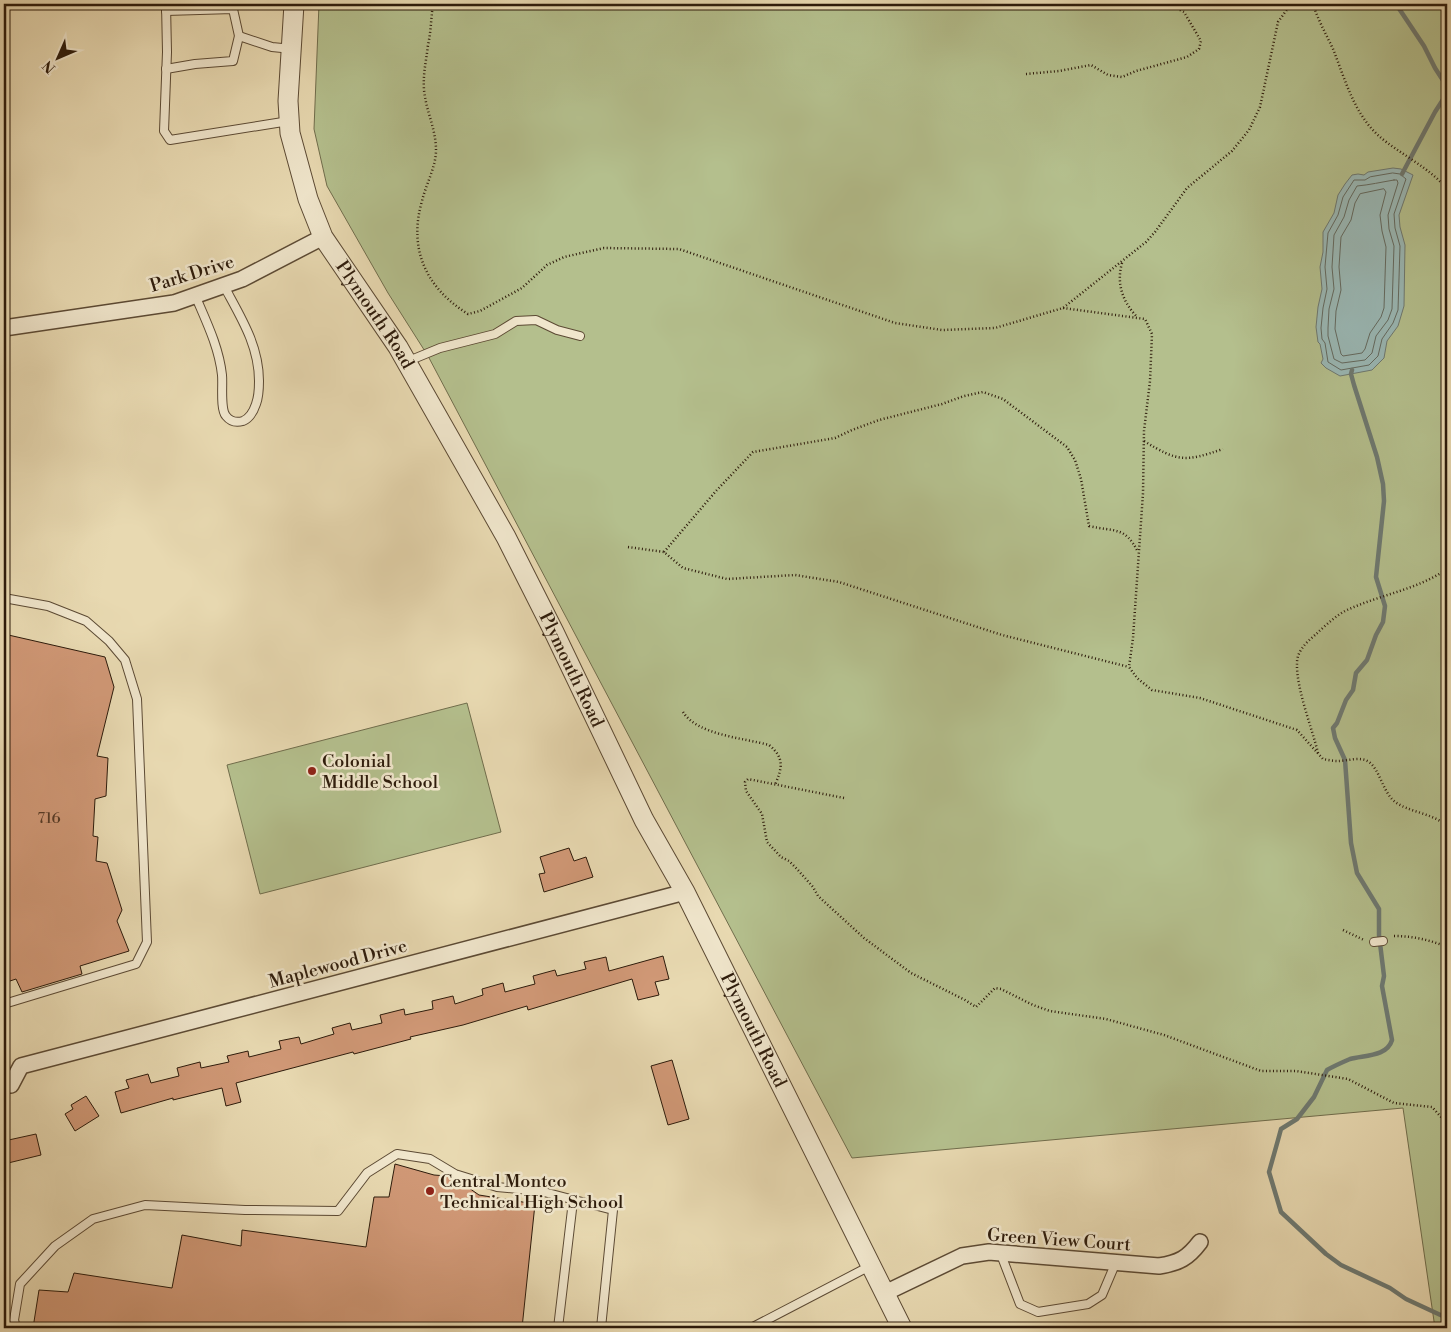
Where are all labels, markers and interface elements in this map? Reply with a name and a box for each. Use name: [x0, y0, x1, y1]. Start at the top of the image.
north arrow: [32, 32, 82, 82]
text: N: [39, 56, 60, 77]
street label: Park Drive: [147, 250, 237, 298]
street label: Plymouth Road: [331, 256, 420, 373]
street label: Plymouth Road: [534, 608, 610, 732]
place label: Colonial Middle School: [322, 750, 439, 794]
marker: Colonial Middle School: [306, 765, 318, 777]
house number: 716: [37, 809, 61, 828]
street label: Maplewood Drive: [266, 935, 410, 993]
street label: Plymouth Road: [715, 969, 792, 1092]
place label: Central Montco Technical High School: [440, 1170, 624, 1214]
marker: Central Montco Technical High School: [424, 1185, 436, 1197]
street label: Green View Court: [986, 1224, 1132, 1257]

